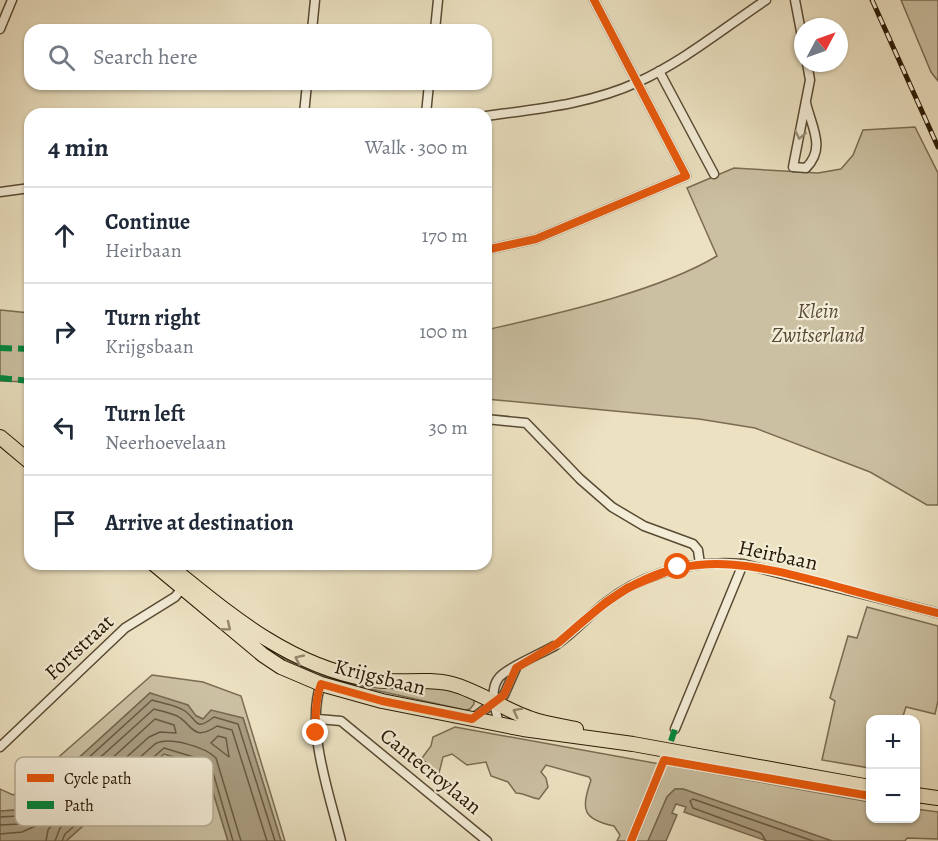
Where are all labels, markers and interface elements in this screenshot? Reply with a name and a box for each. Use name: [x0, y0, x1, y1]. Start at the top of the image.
north arrow: [794, 18, 848, 72]
search box: [24, 24, 492, 90]
icon: search: [45, 41, 78, 74]
text: Search here: [93, 42, 198, 72]
text: 4 min: [48, 130, 109, 165]
one-way arrow: [794, 130, 807, 140]
text: Walk · 300 m: [365, 134, 468, 161]
text: Continue: [105, 207, 190, 237]
icon: ahead: [48, 219, 81, 252]
text: 170 m: [422, 222, 468, 249]
text: Heirbaan: [105, 237, 182, 264]
park label: Klein Zwitserland: [771, 297, 865, 349]
text: Turn right: [105, 303, 201, 333]
icon: right: [48, 315, 81, 348]
text: 100 m: [419, 318, 468, 345]
text: Krijgsbaan: [105, 333, 194, 360]
text: Turn left: [105, 399, 185, 429]
icon: left: [48, 411, 81, 444]
text: 30 m: [428, 414, 468, 441]
text: Neerhoevelaan: [105, 429, 226, 456]
icon: arrive: [48, 507, 81, 540]
text: Arrive at destination: [105, 508, 294, 538]
street label: Heirbaan: [736, 533, 820, 577]
route start: [664, 553, 690, 579]
street label: Fortstraat: [38, 608, 120, 686]
one-way arrow: [220, 620, 231, 631]
street label: Krijgsbaan: [331, 652, 429, 702]
one-way arrow: [295, 654, 306, 666]
one-way arrow: [512, 708, 523, 719]
map controls: [866, 715, 920, 823]
button: +: [866, 715, 920, 769]
route end: [302, 719, 328, 745]
street label: Cantecroylaan: [374, 721, 488, 821]
legend: [15, 757, 213, 826]
text: Cycle path: [64, 768, 132, 790]
button: −: [866, 769, 920, 823]
text: Path: [64, 795, 94, 817]

